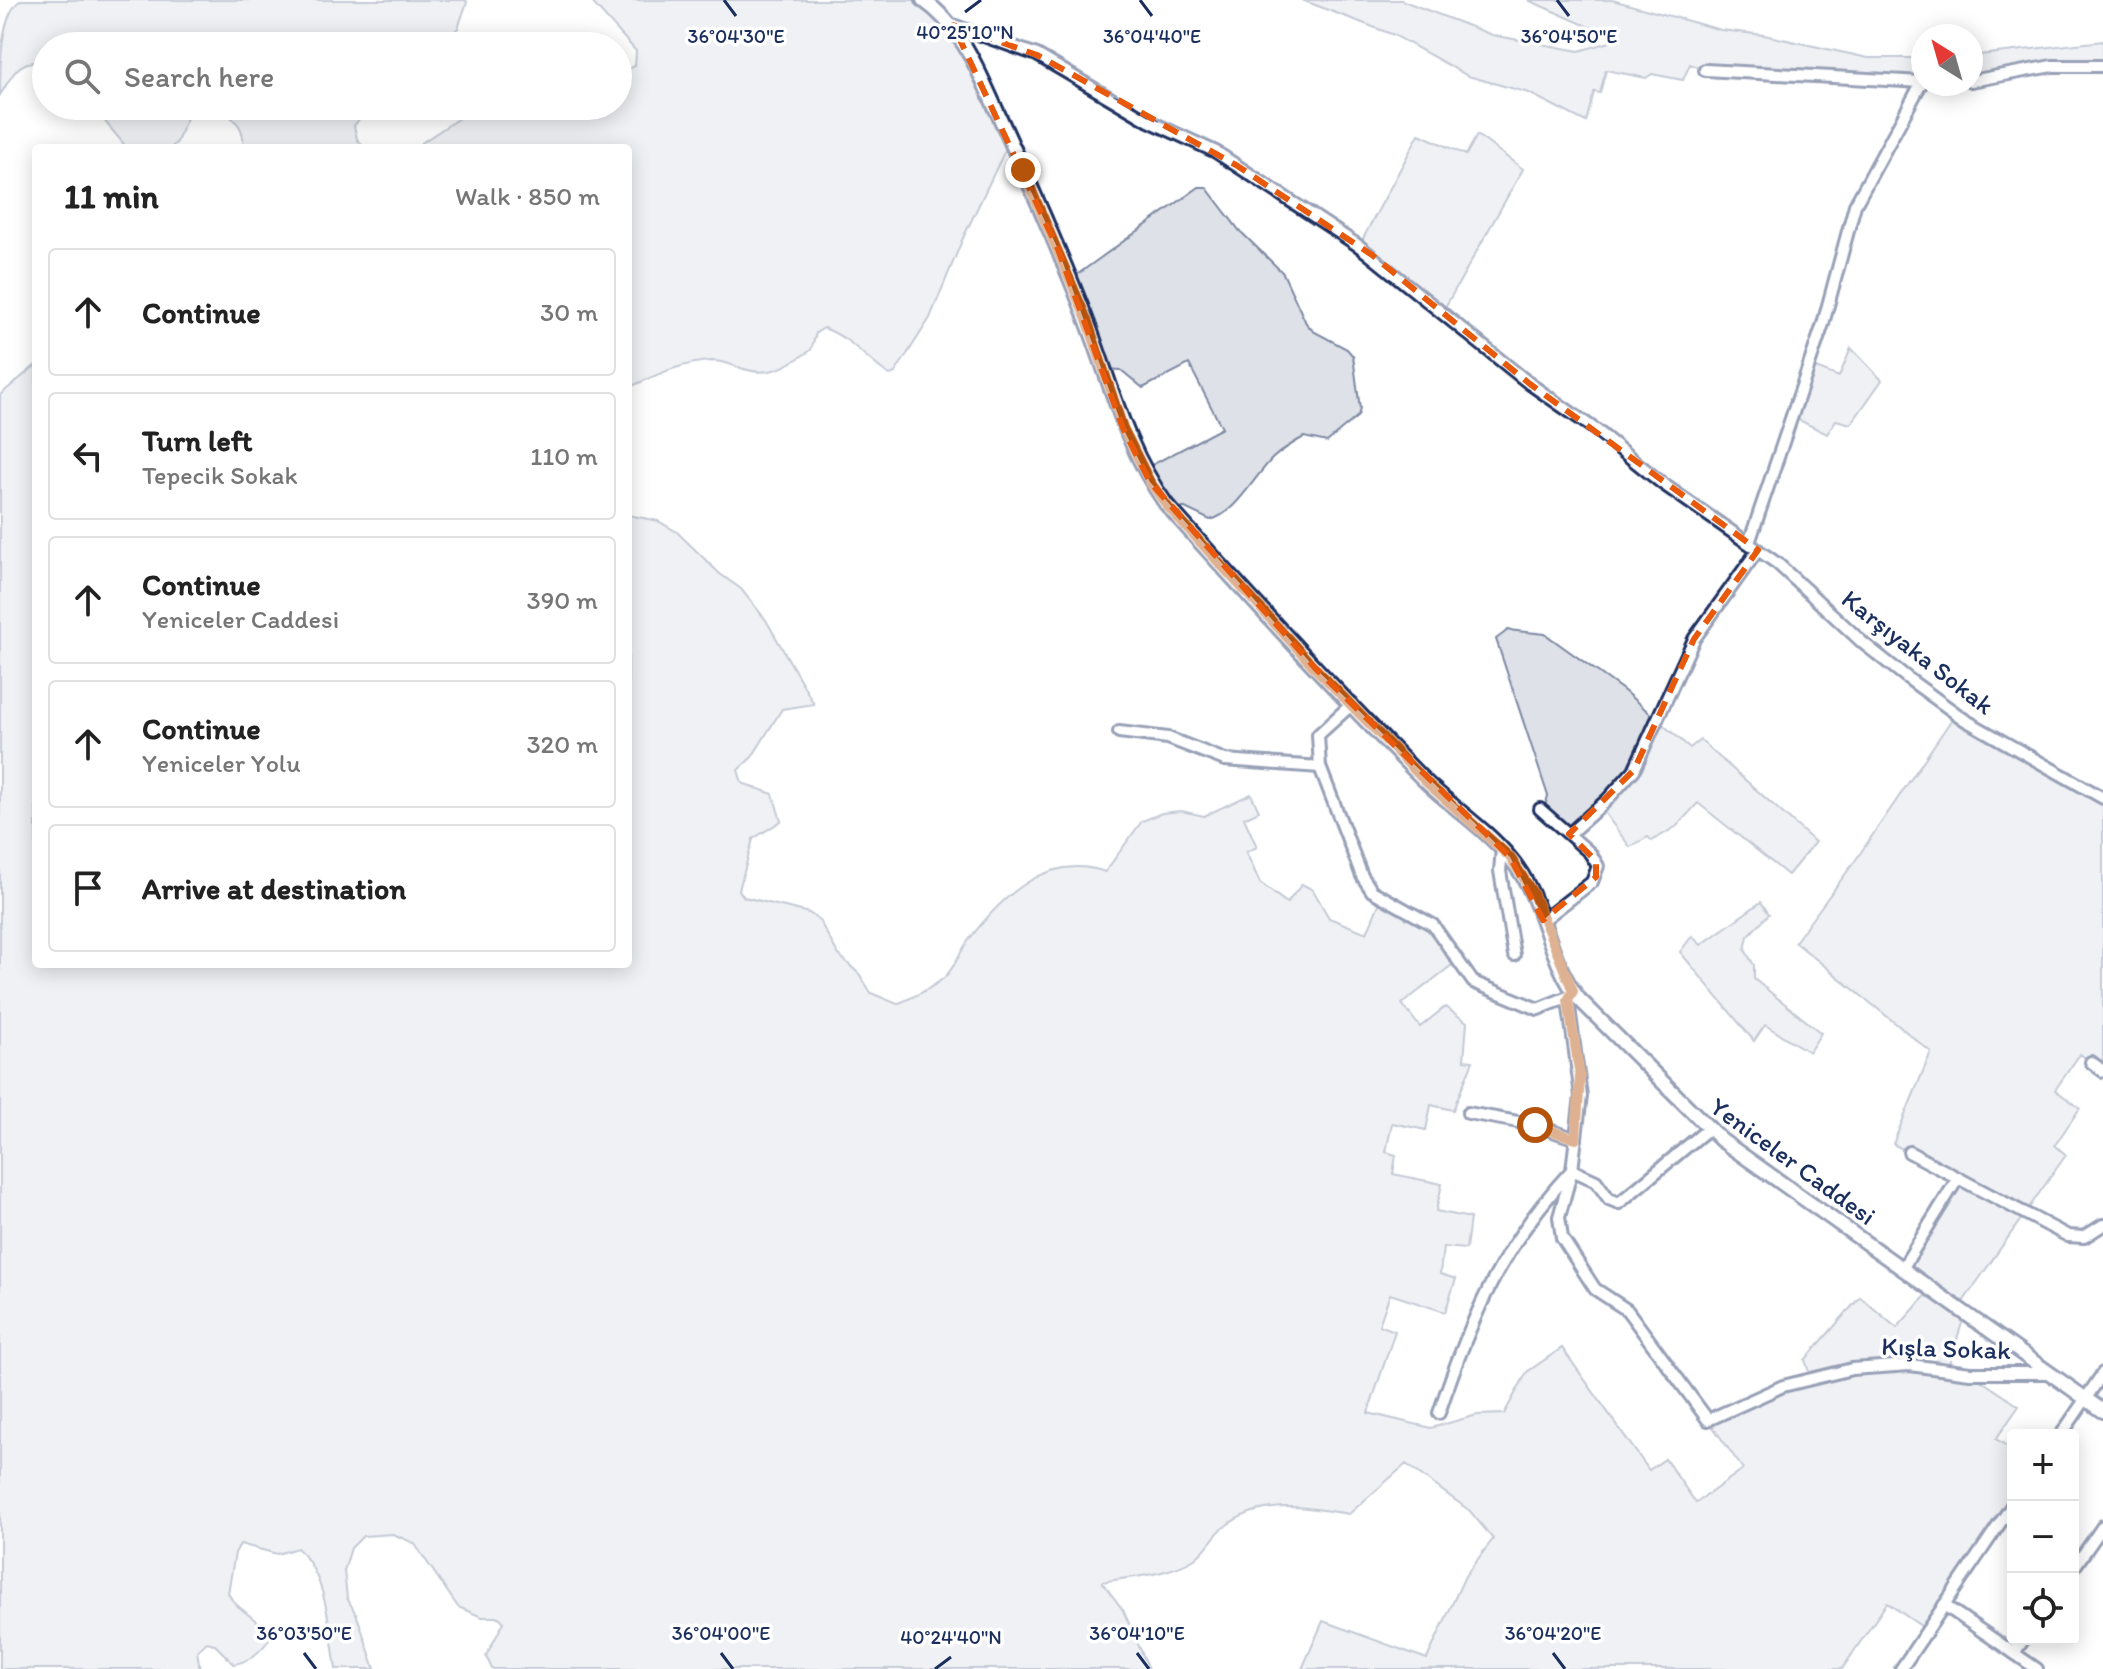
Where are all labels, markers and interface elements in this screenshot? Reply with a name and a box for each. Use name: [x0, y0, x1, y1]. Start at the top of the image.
text: 40°25'10"N: [916, 20, 1014, 44]
text: 36°04'30"E: [688, 24, 785, 48]
text: 36°04'40"E: [1103, 24, 1201, 48]
text: 36°04'50"E: [1521, 24, 1617, 48]
north arrow: [1911, 24, 1983, 96]
search box: [32, 32, 632, 120]
icon: search: [60, 54, 104, 98]
text: Search here: [124, 58, 274, 95]
route end: [1005, 152, 1041, 188]
text: 11 min: [64, 176, 159, 217]
text: Walk · 850 m: [455, 180, 600, 212]
icon: ahead: [66, 290, 110, 334]
text: Continue: [142, 294, 261, 331]
text: 30 m: [540, 296, 598, 328]
text: Turn left: [142, 422, 253, 459]
icon: left: [66, 434, 110, 478]
text: 110 m: [530, 440, 598, 472]
text: Tepecik Sokak: [142, 459, 298, 491]
text: Continue: [142, 566, 261, 603]
icon: ahead: [66, 578, 110, 622]
street label: Karşıyaka Sokak: [1835, 583, 2001, 722]
text: 390 m: [526, 584, 598, 616]
text: Yeniceler Caddesi: [142, 603, 339, 635]
text: Continue: [142, 710, 261, 747]
icon: ahead: [66, 722, 110, 766]
text: 320 m: [526, 728, 598, 760]
text: Yeniceler Yolu: [142, 747, 301, 779]
icon: arrive: [66, 866, 110, 910]
text: Arrive at destination: [142, 870, 406, 907]
street label: Yeniceler Caddesi: [1704, 1090, 1882, 1232]
route start: [1517, 1107, 1553, 1143]
street label: Kışla Sokak: [1881, 1330, 2012, 1366]
map controls: [2007, 1429, 2079, 1645]
button: +: [2007, 1429, 2079, 1501]
button: −: [2007, 1501, 2079, 1573]
button: locate: [2007, 1573, 2079, 1645]
text: 36°03'50"E: [256, 1621, 352, 1645]
text: 36°04'00"E: [672, 1621, 770, 1645]
text: 36°04'10"E: [1089, 1621, 1185, 1645]
text: 36°04'20"E: [1505, 1621, 1601, 1645]
text: 40°24'40"N: [900, 1625, 1002, 1649]

